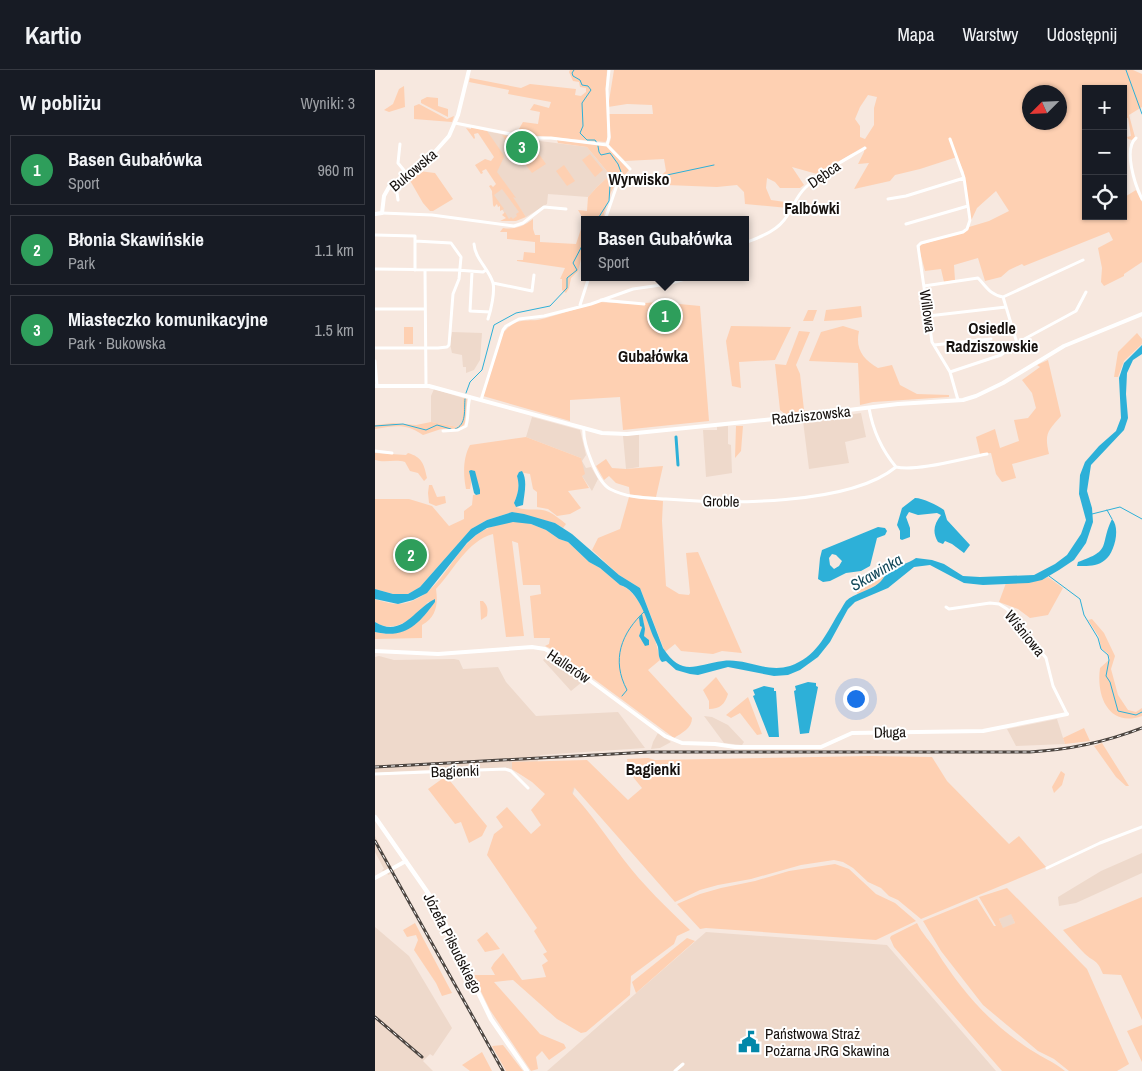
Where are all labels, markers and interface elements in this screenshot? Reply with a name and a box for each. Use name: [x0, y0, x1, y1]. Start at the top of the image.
text: Kartio: [25, 19, 82, 51]
text: Mapa: [897, 22, 934, 47]
text: Warstwy: [962, 22, 1018, 47]
text: Udostępnij: [1046, 22, 1117, 47]
north arrow: [1022, 85, 1067, 130]
map controls: [1082, 85, 1127, 220]
button: +: [1082, 85, 1127, 130]
text: W pobliżu: [20, 88, 101, 117]
text: Wyniki: 3: [300, 92, 355, 114]
pin: 3: [506, 128, 538, 166]
button: −: [1082, 130, 1127, 175]
street label: Bukowska: [385, 144, 441, 196]
text: Basen Gubałówka: [68, 146, 202, 172]
street label: Dębca: [803, 155, 845, 193]
text: 1: [33, 159, 41, 181]
text: 960 m: [318, 159, 354, 181]
district label: Wyrwisko: [608, 168, 670, 190]
text: Sport: [68, 172, 99, 194]
button: locate: [1082, 175, 1127, 220]
district label: Falbówki: [784, 197, 840, 219]
popup: [581, 216, 749, 281]
text: Basen Gubałówka: [598, 225, 732, 251]
text: Błonia Skawińskie: [68, 226, 204, 252]
text: 2: [33, 239, 41, 261]
text: 1.1 km: [315, 239, 354, 261]
text: Sport: [598, 251, 629, 273]
text: Park: [68, 252, 95, 274]
street label: Willowa: [915, 288, 941, 334]
pin: 1: [649, 297, 681, 335]
text: Miasteczko komunikacyjne: [68, 306, 268, 332]
district label: Osiedle Radziszowskie: [946, 317, 1038, 357]
text: 3: [33, 319, 41, 341]
text: 1.5 km: [315, 319, 354, 341]
text: Park · Bukowska: [68, 332, 166, 354]
district label: Gubałówka: [618, 345, 689, 367]
street label: Radziszowska: [770, 400, 852, 430]
street label: Groble: [702, 490, 740, 512]
pin: 2: [395, 536, 427, 574]
water label: Skawinka: [846, 548, 906, 596]
street label: Wiśniowa: [1000, 605, 1050, 661]
street label: Hallerów: [543, 644, 595, 688]
your location: [843, 686, 869, 712]
street label: Długa: [874, 721, 906, 743]
district label: Bagienki: [626, 758, 680, 780]
street label: Bagienki: [430, 760, 480, 782]
street label: Józefa Piłsudskiego: [419, 889, 487, 997]
place label: Państwowa Straż Pożarna JRG Skawina: [765, 1023, 890, 1061]
public building icon: Państwowa Straż Pożarna JRG Skawina: [736, 1029, 762, 1055]

